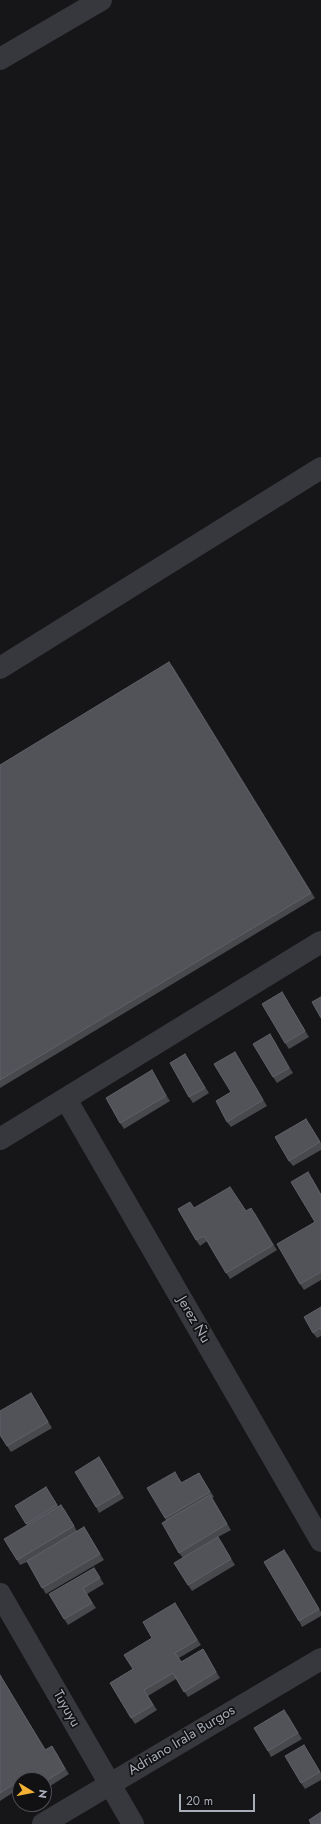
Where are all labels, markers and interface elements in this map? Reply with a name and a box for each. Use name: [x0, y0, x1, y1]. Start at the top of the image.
street label: Jerez Ñu: [173, 1294, 213, 1346]
street label: Tuyuyu: [49, 1688, 83, 1730]
street label: Adriano Irala Burgos: [126, 1702, 238, 1780]
north arrow: [12, 1772, 52, 1812]
scale bar: [181, 1786, 257, 1812]
text: N: [34, 1788, 51, 1800]
text: 20 m: [186, 1792, 213, 1810]

